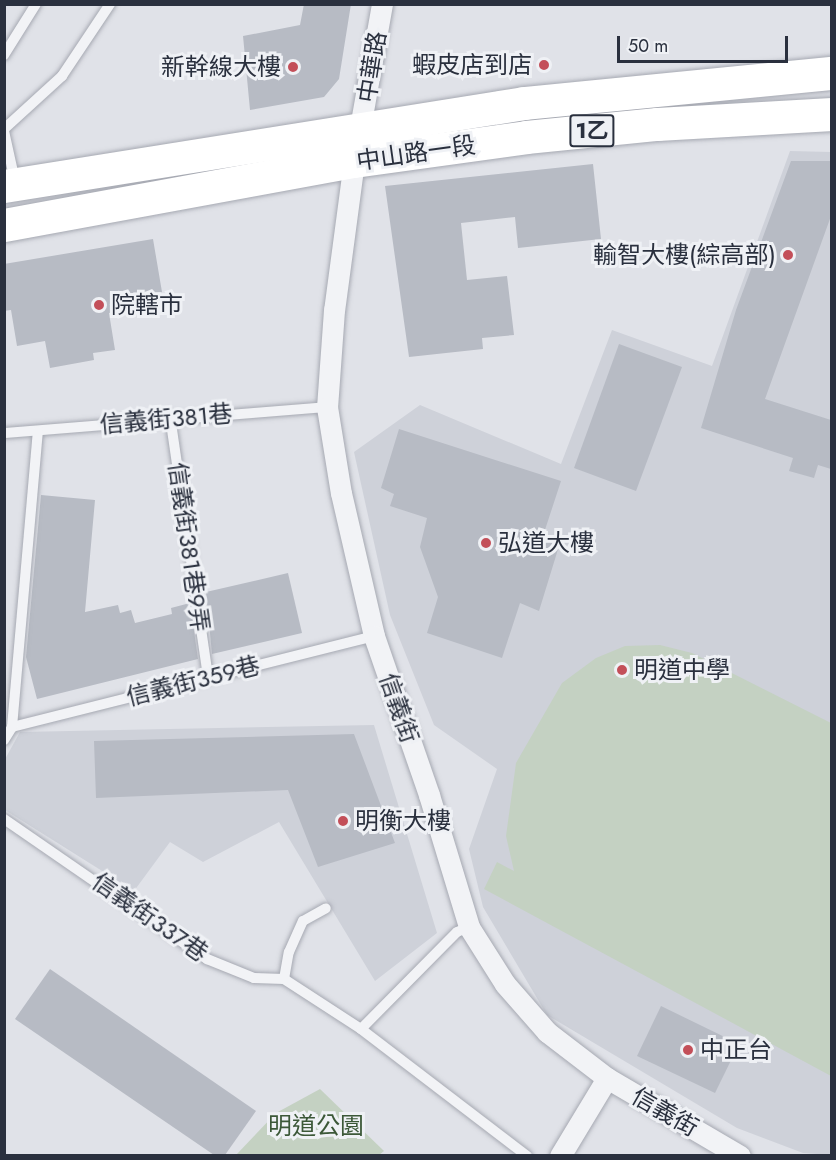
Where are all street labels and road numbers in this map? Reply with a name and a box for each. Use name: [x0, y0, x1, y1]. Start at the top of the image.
street label: 中華路: [352, 29, 392, 105]
road number: 1乙: [568, 112, 616, 150]
street label: 中山路一段: [355, 130, 477, 176]
street label: 信義街381巷: [98, 399, 234, 439]
street label: 信義街381巷9弄: [163, 460, 215, 634]
street label: 信義街359巷: [123, 651, 263, 711]
street label: 信義街: [374, 669, 424, 747]
street label: 信義街337巷: [87, 867, 213, 967]
street label: 信義街: [627, 1082, 703, 1142]

